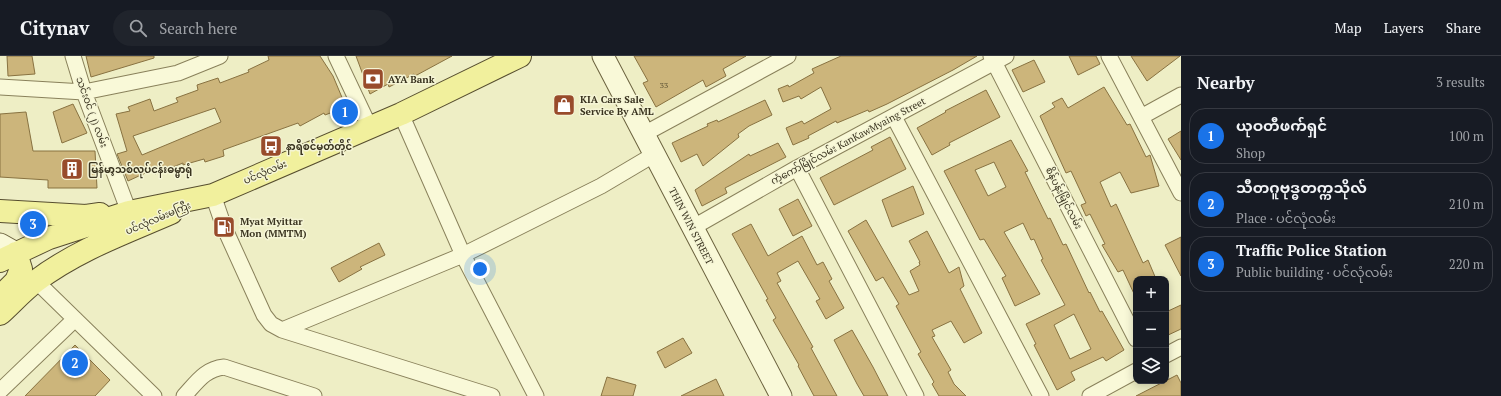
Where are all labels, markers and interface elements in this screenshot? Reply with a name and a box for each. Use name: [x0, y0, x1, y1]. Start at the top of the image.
search box: [113, 10, 393, 46]
text: Citynav: [20, 15, 89, 40]
icon: search: [127, 17, 149, 39]
text: Search here: [159, 18, 237, 38]
text: Map: [1335, 18, 1362, 37]
text: Layers: [1384, 18, 1424, 37]
text: Share: [1446, 18, 1481, 37]
bank icon: AYA Bank: [360, 66, 386, 92]
text: Nearby: [1197, 71, 1255, 94]
place label: AYA Bank: [388, 73, 435, 86]
text: 3 results: [1436, 73, 1485, 91]
street label: သင်းဝင် (၂) လမ်း: [71, 74, 112, 150]
house number: 33: [660, 80, 668, 90]
shop icon: KIA Cars Sale Service By AML: [551, 92, 577, 118]
place label: KIA Cars Sale Service By AML: [580, 93, 654, 118]
street label: ကံ့ကော်မြိုင်လမ်း KanKawMyaing Street: [768, 93, 929, 189]
pin: 1: [332, 97, 358, 127]
text: ယုဝတီဖက်ရှင်: [1236, 115, 1327, 135]
text: 1: [1207, 127, 1215, 145]
text: 100 m: [1449, 127, 1484, 145]
bus stop icon: နာရီစင်မှတ်တိုင်: [258, 133, 284, 159]
place label: နာရီစင်မှတ်တိုင်: [286, 139, 352, 156]
text: Shop: [1236, 144, 1265, 162]
building icon: မြန်မာ့သစ်လုပ်ငန်းဓမ္မာရုံ: [59, 156, 85, 182]
street label: ပင်လုံလမ်း: [241, 156, 289, 189]
place label: မြန်မာ့သစ်လုပ်ငန်းဓမ္မာရုံ: [88, 162, 192, 179]
street label: စိန်ပန်းမြိုင်လမ်း: [1041, 164, 1086, 232]
text: သီတဂူဗုဒ္ဓတက္ကသိုလ်: [1236, 177, 1367, 197]
street label: THIN WIN STREET: [666, 185, 716, 267]
text: 2: [1207, 195, 1215, 213]
text: 210 m: [1449, 195, 1484, 213]
street label: ပင်လုံလမ်းမကြီး: [123, 197, 193, 239]
pin: 3: [20, 209, 46, 239]
text: Place · ပင်လုံလမ်း: [1236, 209, 1336, 227]
fuel station icon: Myat Myittar Mon (MMTM): [211, 214, 237, 240]
place label: Myat Myittar Mon (MMTM): [240, 215, 307, 240]
text: Traffic Police Station: [1236, 240, 1387, 260]
text: 3: [1207, 255, 1215, 273]
text: 220 m: [1449, 255, 1484, 273]
your location: [470, 259, 490, 279]
text: Public building · ပင်လုံလမ်း: [1236, 263, 1393, 281]
map controls: [1133, 276, 1169, 384]
button: +: [1133, 276, 1169, 312]
button: −: [1133, 312, 1169, 348]
pin: 2: [62, 348, 88, 378]
button: layers: [1133, 348, 1169, 384]

